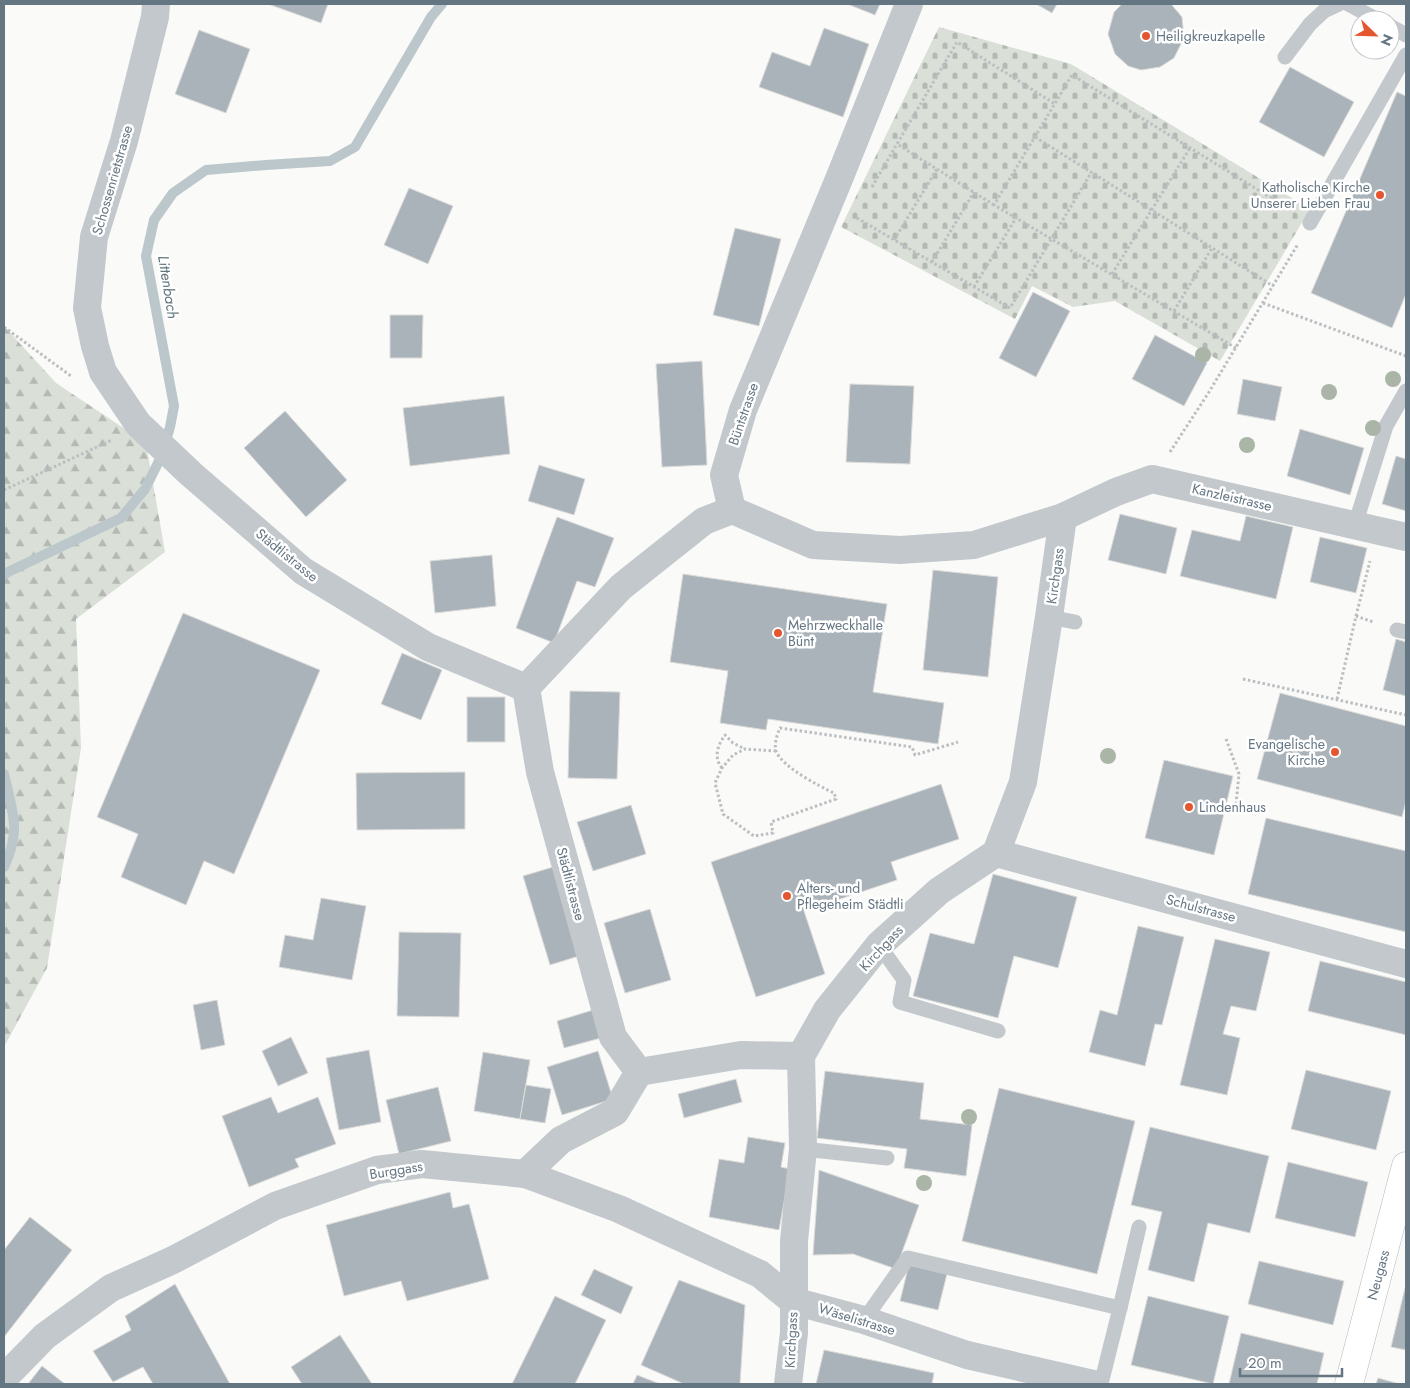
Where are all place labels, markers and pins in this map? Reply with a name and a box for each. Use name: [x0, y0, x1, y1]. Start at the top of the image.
place label: Heiligkreuzkapelle: [1156, 26, 1265, 46]
marker: Heiligkreuzkapelle: [1140, 30, 1152, 42]
place label: Katholische Kirche Unserer Lieben Frau: [1251, 177, 1370, 213]
marker: Katholische Kirche Unserer Lieben Frau: [1374, 189, 1386, 201]
place label: Mehrzweckhalle Bünt: [788, 615, 883, 651]
marker: Mehrzweckhalle Bünt: [772, 627, 784, 639]
place label: Evangelische Kirche: [1248, 734, 1325, 770]
marker: Evangelische Kirche: [1329, 746, 1341, 758]
place label: Lindenhaus: [1199, 797, 1266, 817]
marker: Lindenhaus: [1183, 801, 1195, 813]
place label: Alters- und Pflegeheim Städtli: [797, 878, 904, 914]
marker: Alters- und Pflegeheim Städtli: [781, 890, 793, 902]

